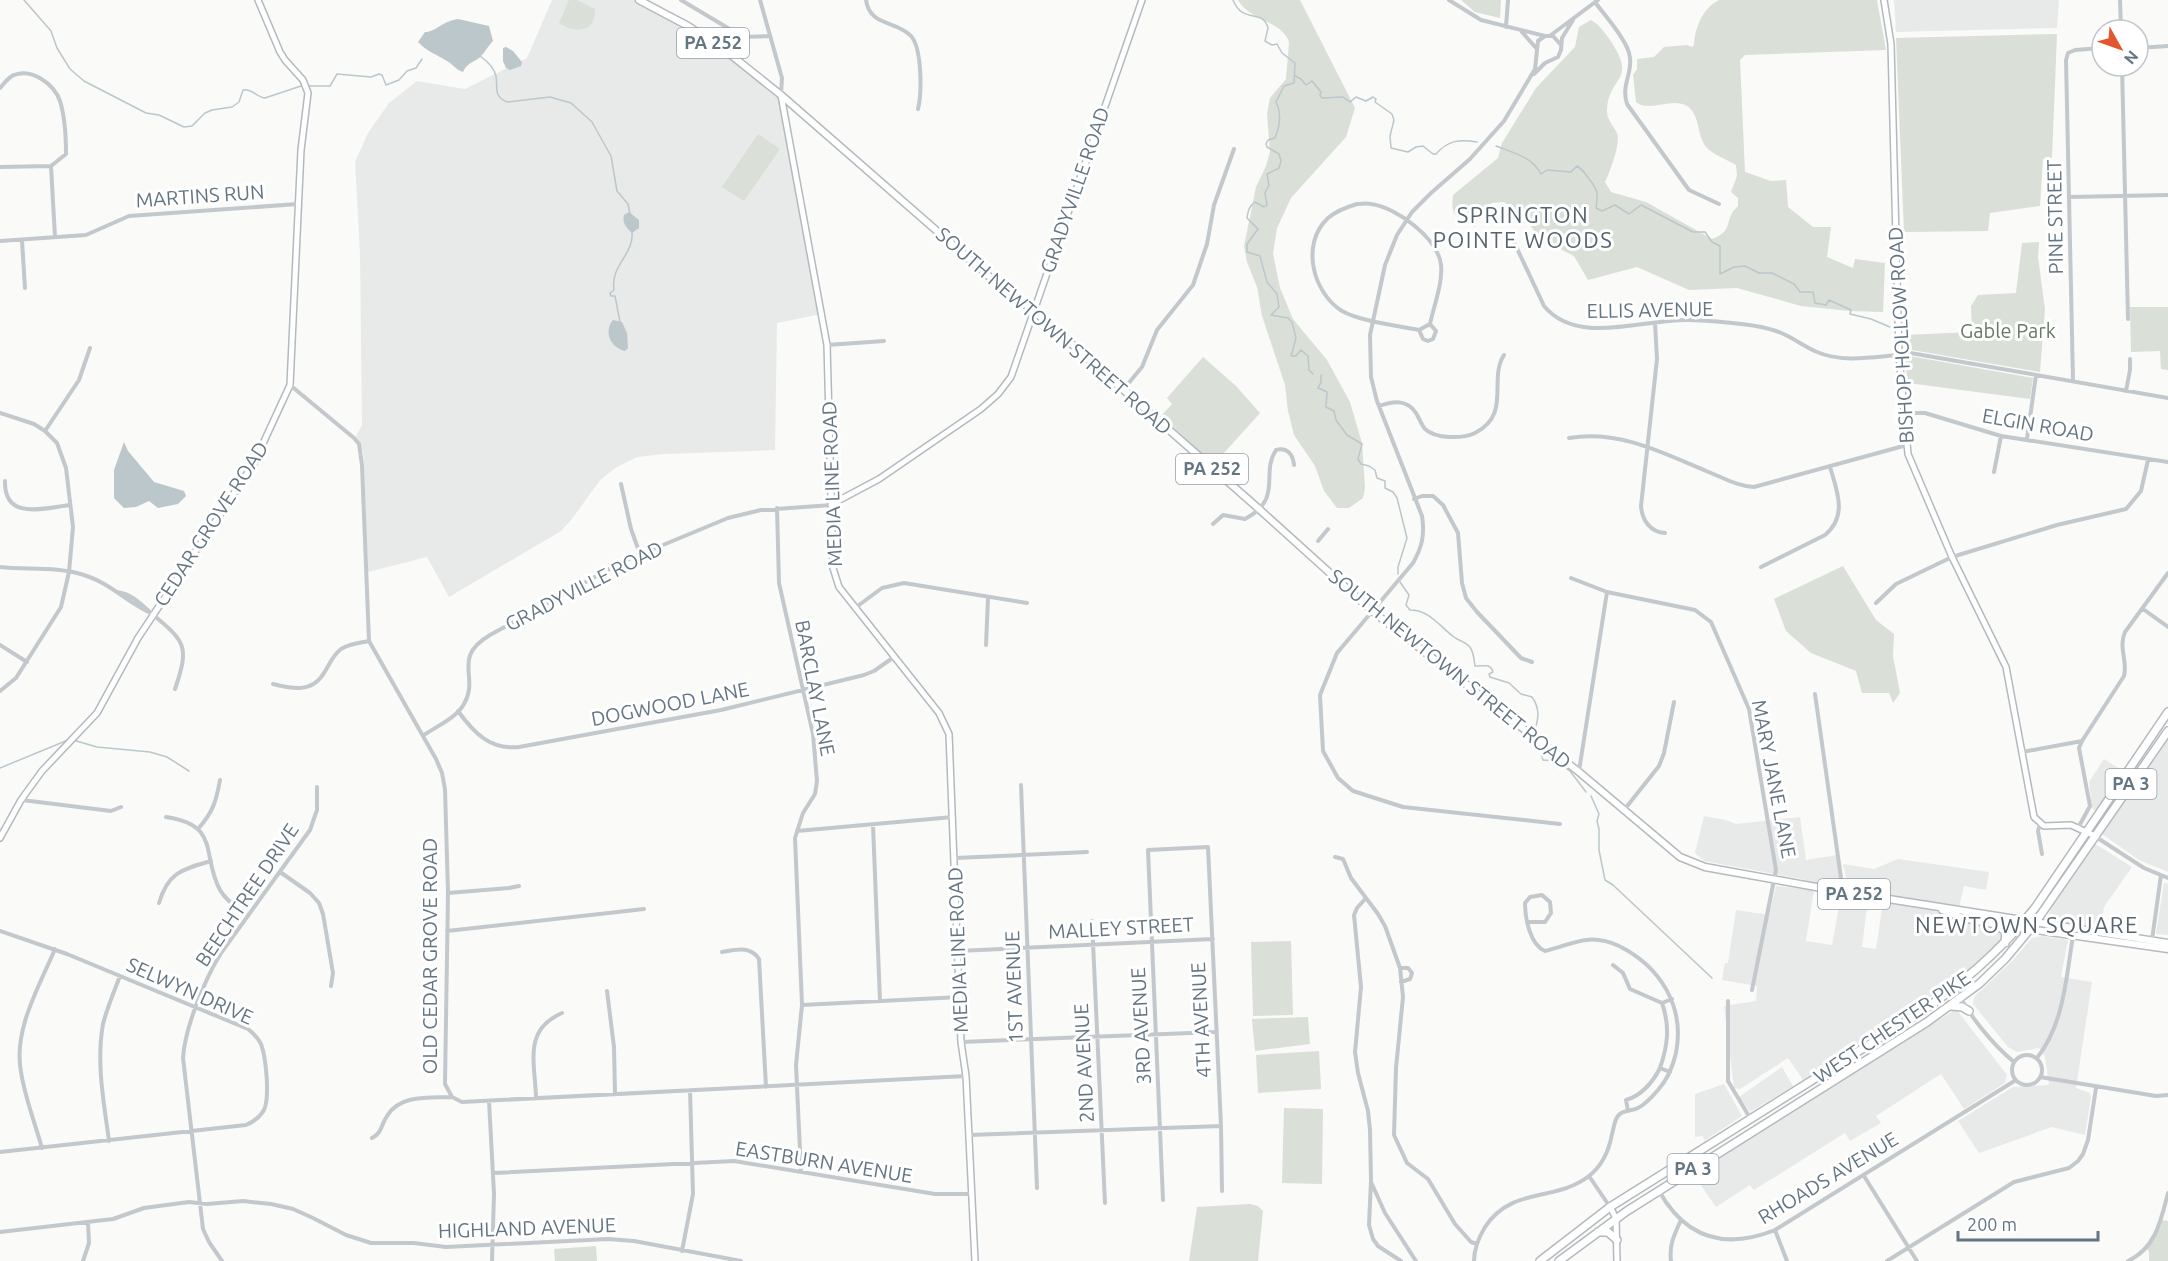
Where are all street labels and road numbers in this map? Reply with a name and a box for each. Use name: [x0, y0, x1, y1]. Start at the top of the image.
road number: PA 252: [677, 28, 749, 58]
street label: GRADYVILLE ROAD: [1035, 104, 1114, 276]
street label: PINE STREET: [2042, 159, 2067, 275]
street label: MARTINS RUN: [135, 180, 265, 211]
street label: SOUTH NEWTOWN STREET ROAD: [932, 222, 1177, 439]
street label: BISHOP HOLLOW ROAD: [1883, 226, 1918, 444]
street label: ELLIS AVENUE: [1586, 297, 1714, 322]
street label: MEDIA LINE ROAD: [817, 401, 846, 567]
street label: ELGIN ROAD: [1981, 403, 2096, 446]
street label: CEDAR GROVE ROAD: [149, 437, 272, 610]
road number: PA 252: [1176, 454, 1248, 484]
street label: GRADYVILLE ROAD: [501, 536, 666, 635]
street label: SOUTH NEWTOWN STREET ROAD: [1325, 564, 1576, 773]
street label: BARCLAY LANE: [791, 618, 840, 758]
street label: DOGWOOD LANE: [589, 677, 751, 730]
street label: MARY JANE LANE: [1748, 698, 1801, 860]
road number: PA 3: [2106, 769, 2156, 799]
street label: BEECHTREE DRIVE: [190, 819, 303, 971]
street label: OLD CEDAR GROVE ROAD: [418, 838, 441, 1074]
street label: MEDIA LINE ROAD: [943, 867, 972, 1033]
road number: PA 252: [1818, 879, 1890, 909]
street label: MALLEY STREET: [1048, 912, 1194, 943]
street label: 1ST AVENUE: [1000, 930, 1027, 1044]
street label: SELWYN DRIVE: [123, 952, 257, 1029]
street label: 4TH AVENUE: [1186, 962, 1215, 1079]
street label: WEST CHESTER PIKE: [1809, 966, 1974, 1087]
street label: 3RD AVENUE: [1126, 967, 1155, 1085]
street label: 2ND AVENUE: [1069, 1003, 1098, 1123]
street label: RHOADS AVENUE: [1754, 1127, 1902, 1228]
street label: EASTBURN AVENUE: [734, 1136, 914, 1187]
road number: PA 3: [1668, 1154, 1718, 1184]
street label: HIGHLAND AVENUE: [438, 1213, 616, 1242]

